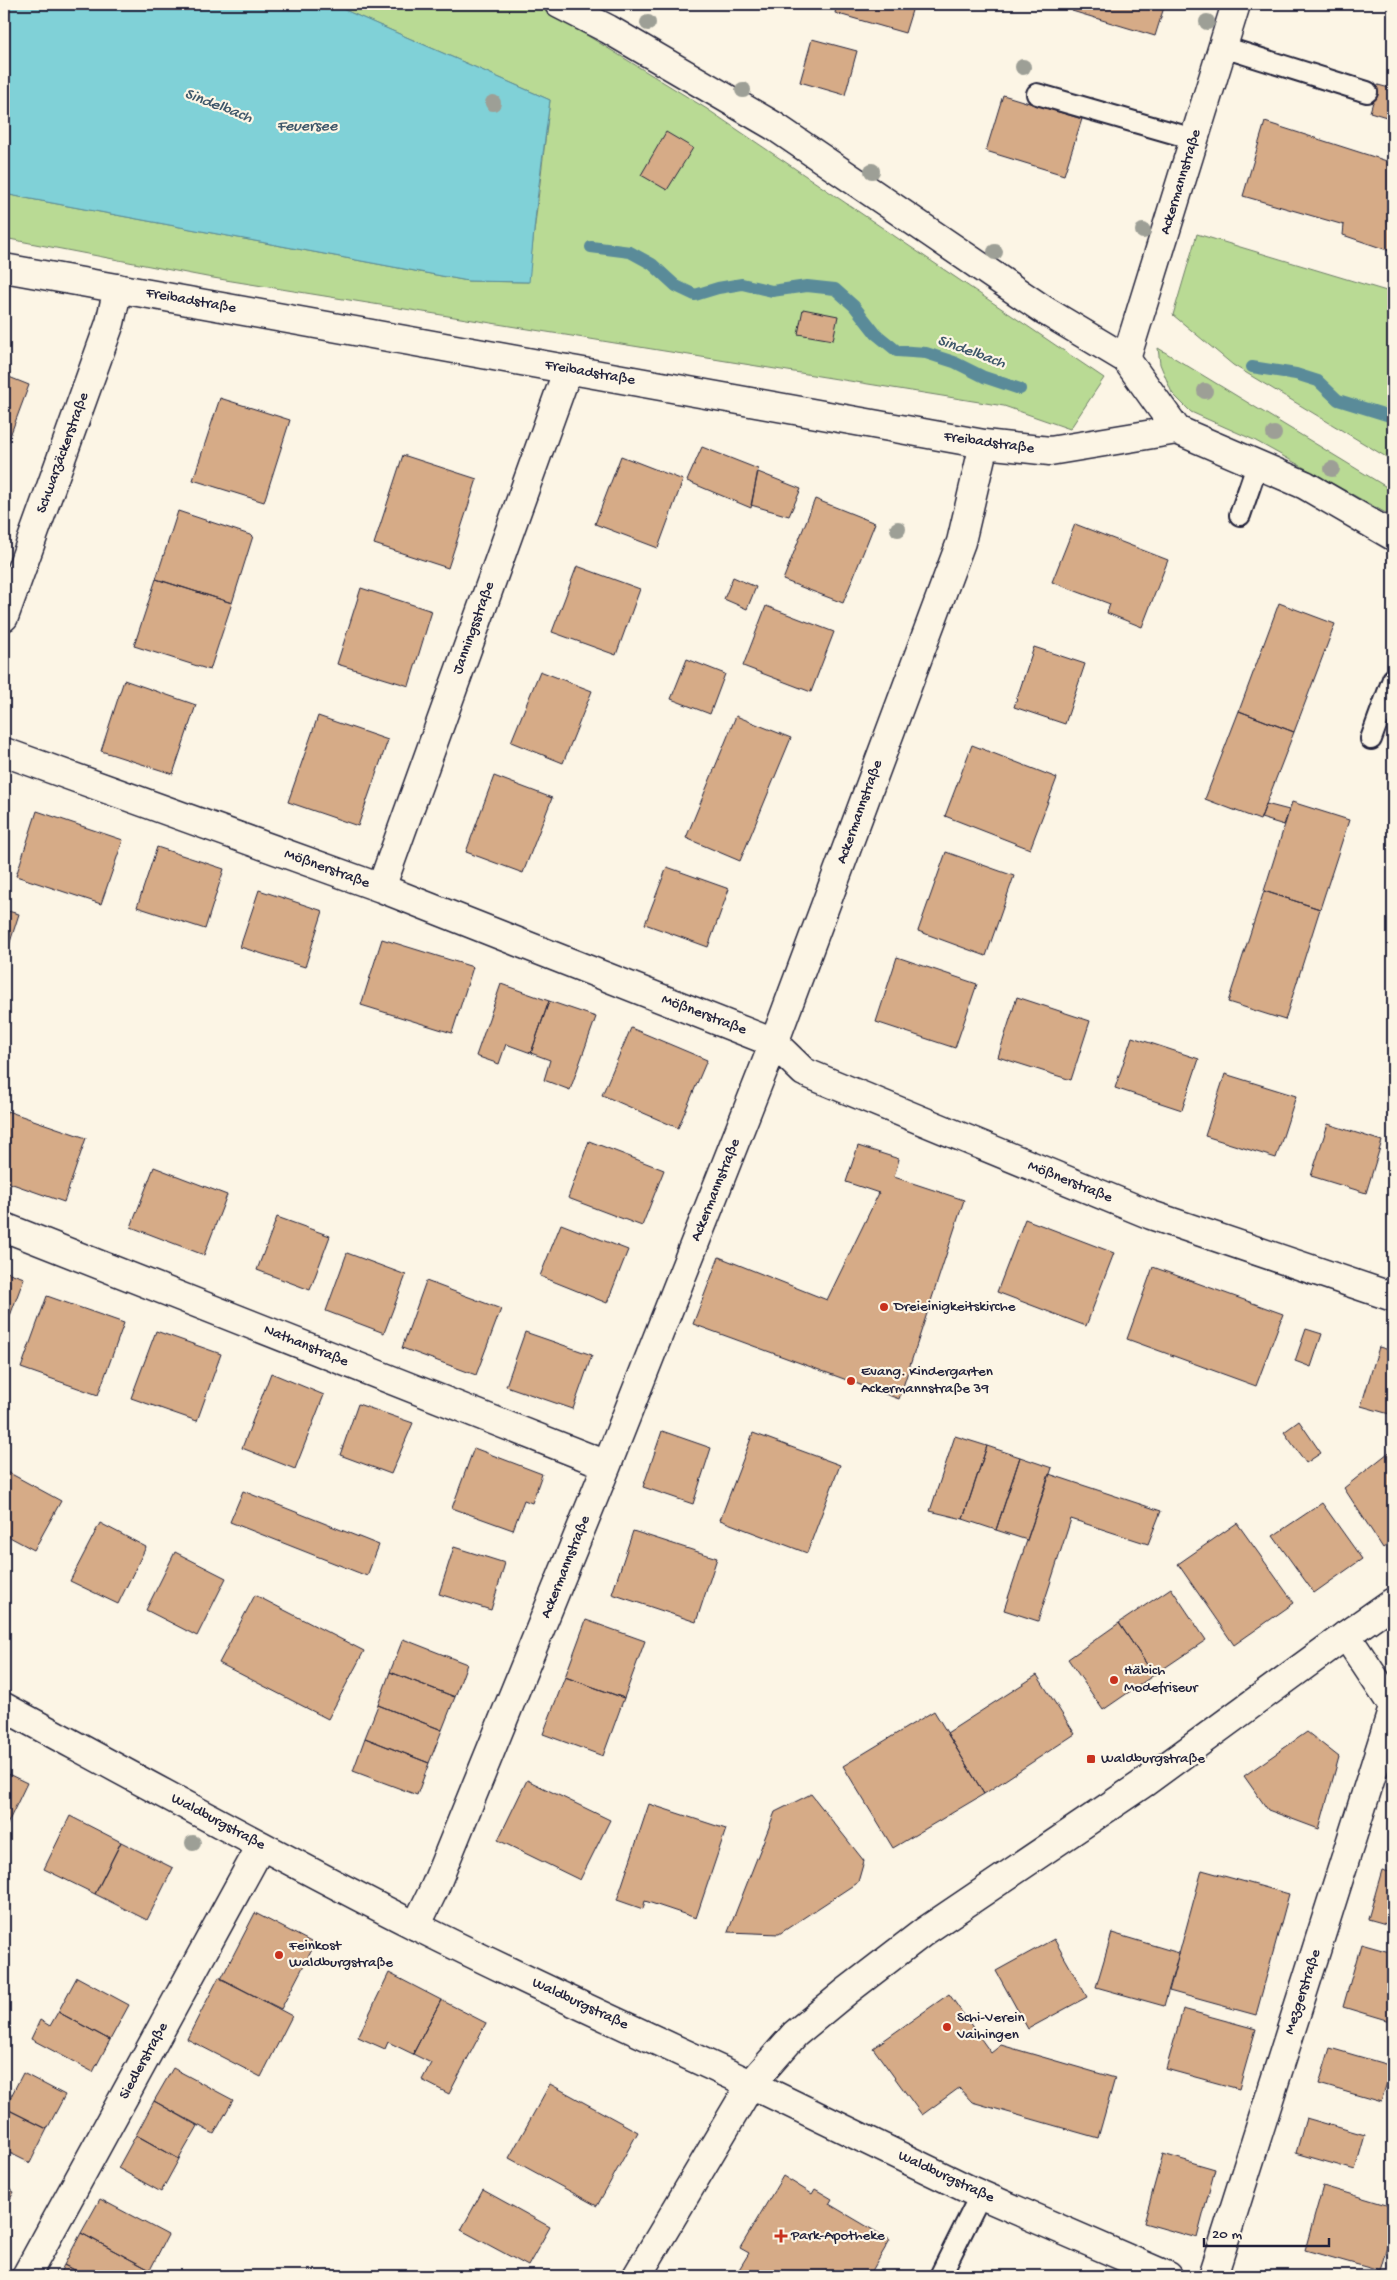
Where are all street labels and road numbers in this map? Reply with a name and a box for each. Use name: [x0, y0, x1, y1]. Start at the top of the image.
street label: Ackermannstraße: [1156, 127, 1206, 237]
street label: Freibadstraße: [144, 284, 238, 318]
street label: Freibadstraße: [543, 356, 637, 390]
street label: Schwarzäckerstraße: [33, 390, 93, 516]
street label: Freibadstraße: [942, 428, 1036, 458]
street label: Janningsstraße: [449, 579, 499, 677]
street label: Ackermannstraße: [833, 757, 887, 866]
street label: Mößnerstraße: [282, 845, 372, 893]
street label: Mößnerstraße: [659, 991, 749, 1040]
street label: Ackermannstraße: [687, 1136, 745, 1244]
street label: Mößnerstraße: [1025, 1157, 1115, 1207]
street label: Nathanstraße: [261, 1321, 351, 1371]
street label: Ackermannstraße: [537, 1513, 595, 1621]
street label: Waldburgstraße: [168, 1790, 268, 1855]
street label: Mezgerstraße: [1281, 1947, 1325, 2037]
street label: Waldburgstraße: [529, 1974, 631, 2034]
street label: Siedlerstraße: [115, 2019, 173, 2103]
street label: Waldburgstraße: [895, 2147, 997, 2207]

